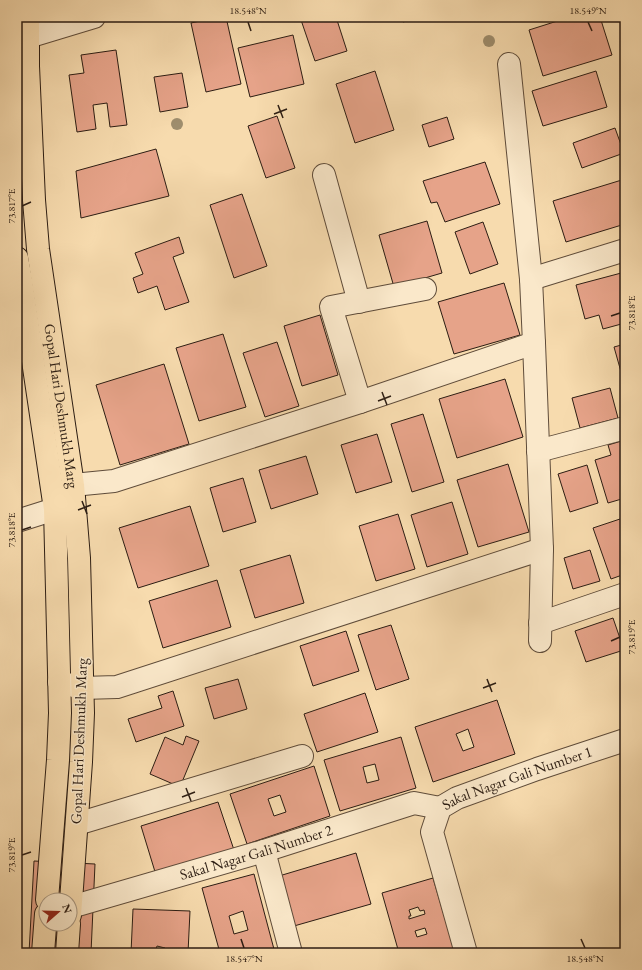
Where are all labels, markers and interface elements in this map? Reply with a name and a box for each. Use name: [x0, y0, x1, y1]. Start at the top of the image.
text: 18.548°N: [229, 4, 267, 17]
text: 18.549°N: [569, 4, 607, 17]
text: 73.817°E: [5, 188, 18, 223]
text: 73.818°E: [625, 295, 638, 330]
street label: Gopal Hari Deshmukh Marg: [40, 322, 83, 490]
text: 73.818°E: [5, 512, 18, 547]
text: 73.819°E: [625, 619, 638, 654]
street label: Gopal Hari Deshmukh Marg: [66, 657, 91, 824]
street label: Sakal Nagar Gali Number 1: [438, 741, 594, 814]
street label: Sakal Nagar Gali Number 2: [177, 819, 335, 884]
text: 73.819°E: [5, 837, 18, 872]
north arrow: [38, 892, 78, 932]
text: N: [59, 902, 76, 915]
text: 18.547°N: [225, 952, 263, 965]
text: 18.548°N: [566, 952, 604, 965]

